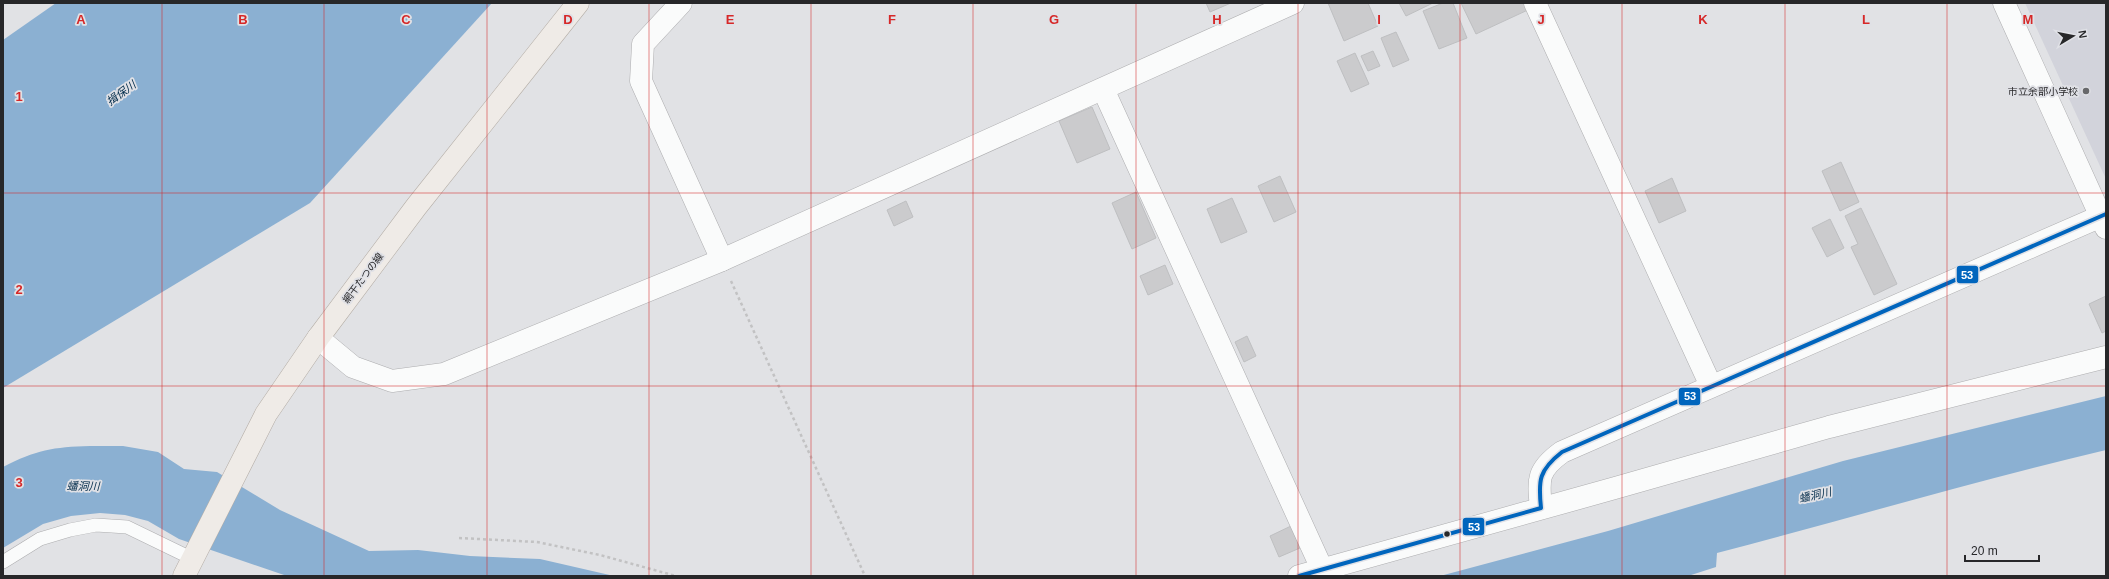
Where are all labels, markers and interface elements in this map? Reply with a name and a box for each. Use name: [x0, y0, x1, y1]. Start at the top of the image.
text: A: [76, 12, 86, 27]
text: B: [238, 12, 248, 27]
text: C: [401, 12, 411, 27]
text: D: [563, 12, 573, 27]
text: E: [726, 12, 735, 27]
text: F: [888, 12, 896, 27]
text: G: [1049, 12, 1059, 27]
text: H: [1212, 12, 1222, 27]
text: I: [1377, 12, 1381, 27]
text: J: [1537, 12, 1545, 27]
text: K: [1698, 12, 1708, 27]
text: L: [1862, 12, 1870, 27]
text: M: [2023, 12, 2033, 27]
north arrow: [2053, 16, 2093, 56]
text: N: [2076, 29, 2089, 39]
water label: 揖保川: [104, 78, 139, 108]
place label: 市立余部小学校: [2008, 86, 2078, 97]
marker: 市立余部小学校: [2081, 86, 2091, 96]
text: 1: [15, 89, 23, 104]
street label: 網干たつの線: [341, 251, 385, 305]
line badge: 53: [1956, 265, 1979, 284]
text: 53: [1961, 269, 1973, 281]
text: 2: [15, 282, 23, 297]
line badge: 53: [1678, 387, 1701, 406]
text: 53: [1684, 390, 1696, 402]
text: 3: [15, 475, 23, 490]
water label: 蟠洞川: [66, 480, 101, 492]
water label: 蟠洞川: [1798, 485, 1833, 505]
line badge: 53: [1462, 517, 1485, 536]
text: 53: [1468, 521, 1480, 533]
unlabelled marker: [1442, 529, 1452, 539]
scale bar: [1965, 537, 2039, 563]
text: 20 m: [1971, 544, 1998, 558]

